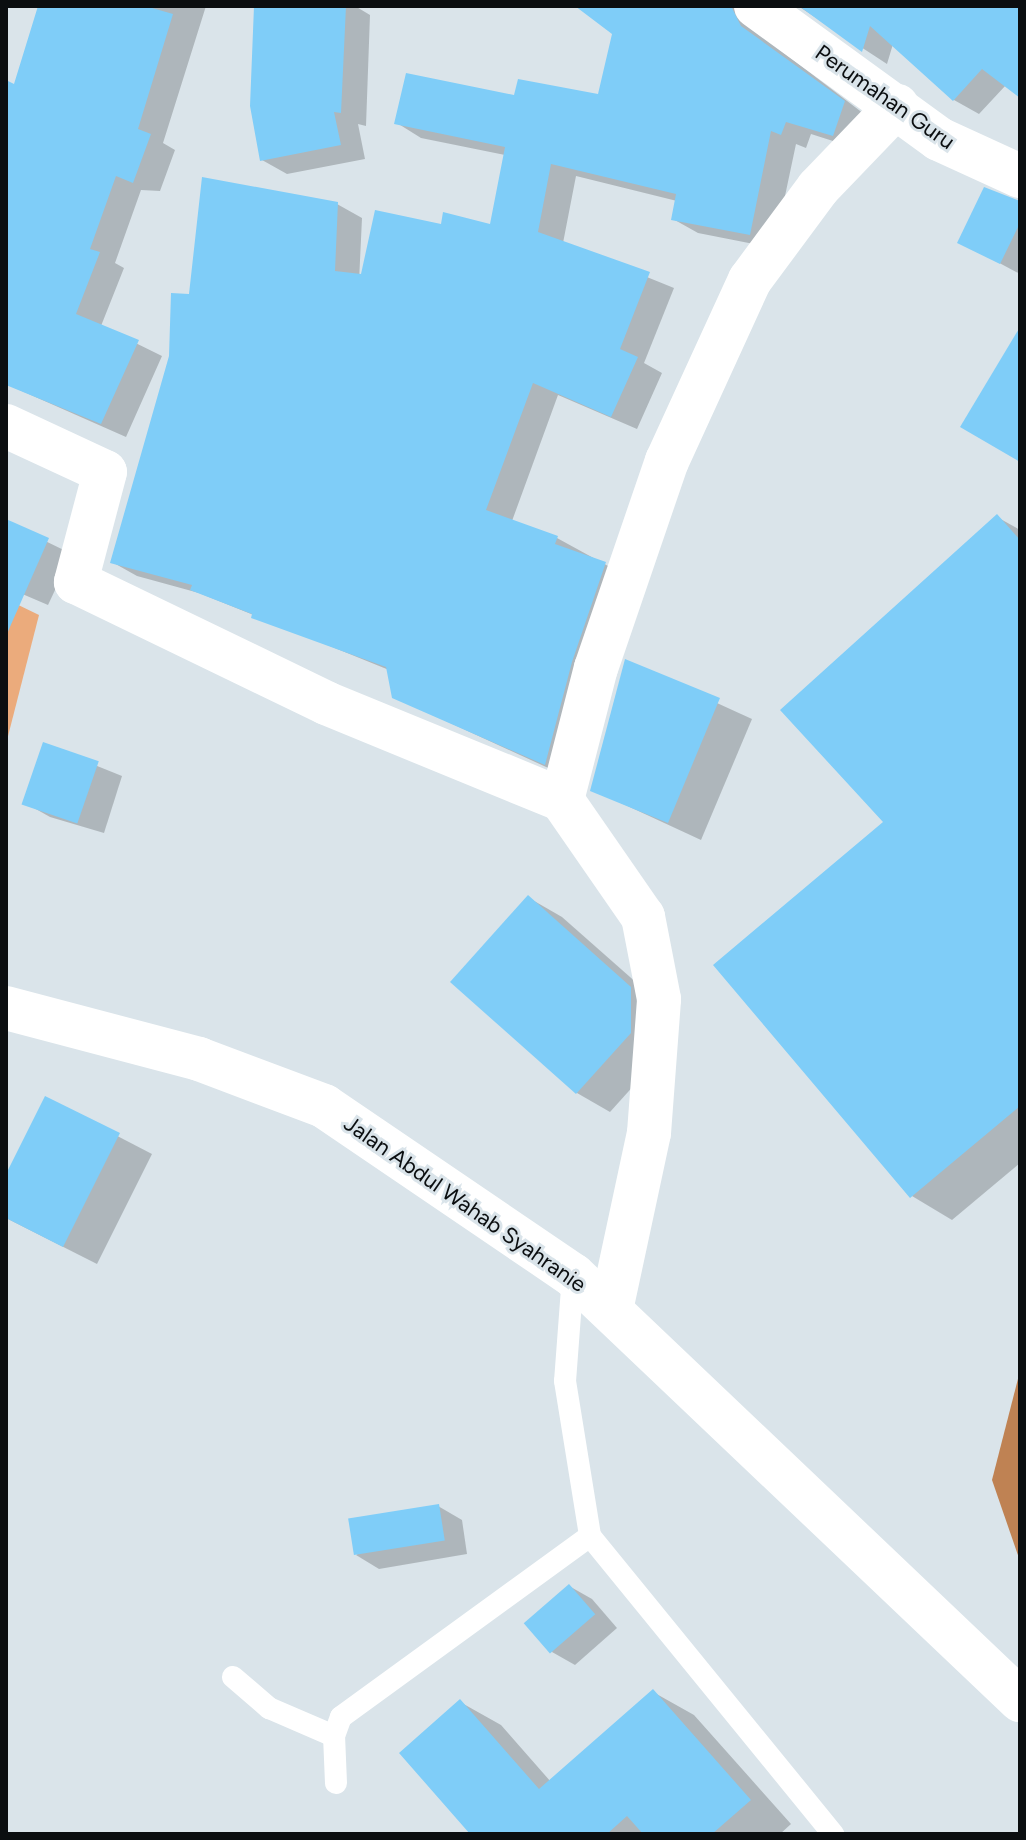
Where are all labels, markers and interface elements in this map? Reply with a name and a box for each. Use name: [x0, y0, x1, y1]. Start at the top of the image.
street label: Perumahan Guru: [810, 39, 960, 155]
street label: Jalan Abdul Wahab Syahranie: [339, 1110, 591, 1298]

